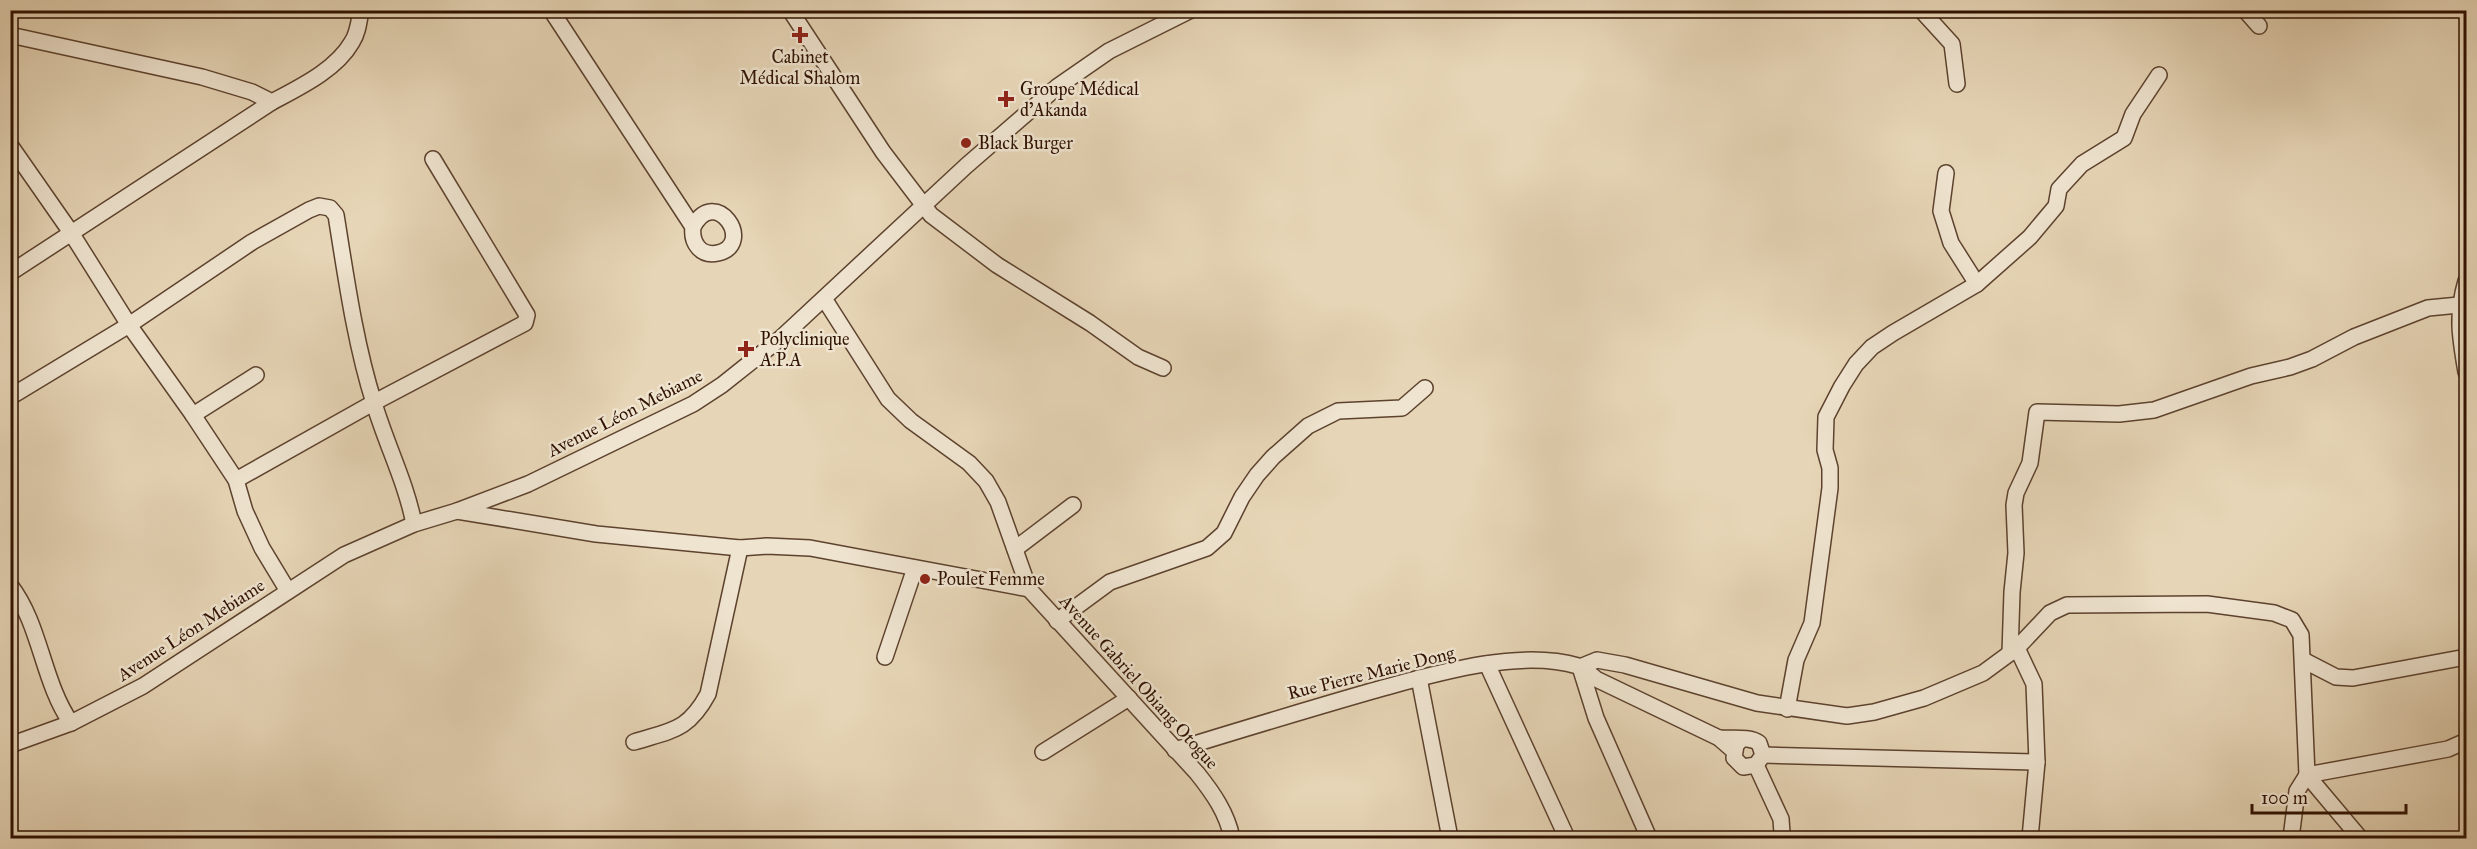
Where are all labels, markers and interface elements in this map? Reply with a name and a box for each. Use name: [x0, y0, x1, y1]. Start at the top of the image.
marker: Cabinet Médical Shalom: [791, 26, 809, 44]
place label: Cabinet Médical Shalom: [740, 46, 860, 89]
place label: Groupe Médical d'Akanda: [1020, 78, 1139, 121]
marker: Groupe Médical d'Akanda: [997, 90, 1015, 108]
place label: Black Burger: [978, 132, 1073, 155]
marker: Black Burger: [959, 136, 973, 150]
place label: Polyclinique A.P.A: [759, 328, 850, 371]
marker: Polyclinique A.P.A: [737, 340, 755, 358]
street label: Avenue Léon Mebiame: [543, 364, 706, 462]
place label: Poulet Femme: [937, 568, 1045, 590]
marker: Poulet Femme: [918, 572, 932, 586]
street label: Avenue Léon Mebiame: [112, 574, 269, 686]
street label: Avenue Gabriel Obiang Otogue: [1053, 589, 1223, 774]
street label: Rue Pierre Marie Dong: [1285, 641, 1458, 705]
scale bar: [2252, 777, 2406, 815]
text: 100 m: [2261, 787, 2308, 809]

